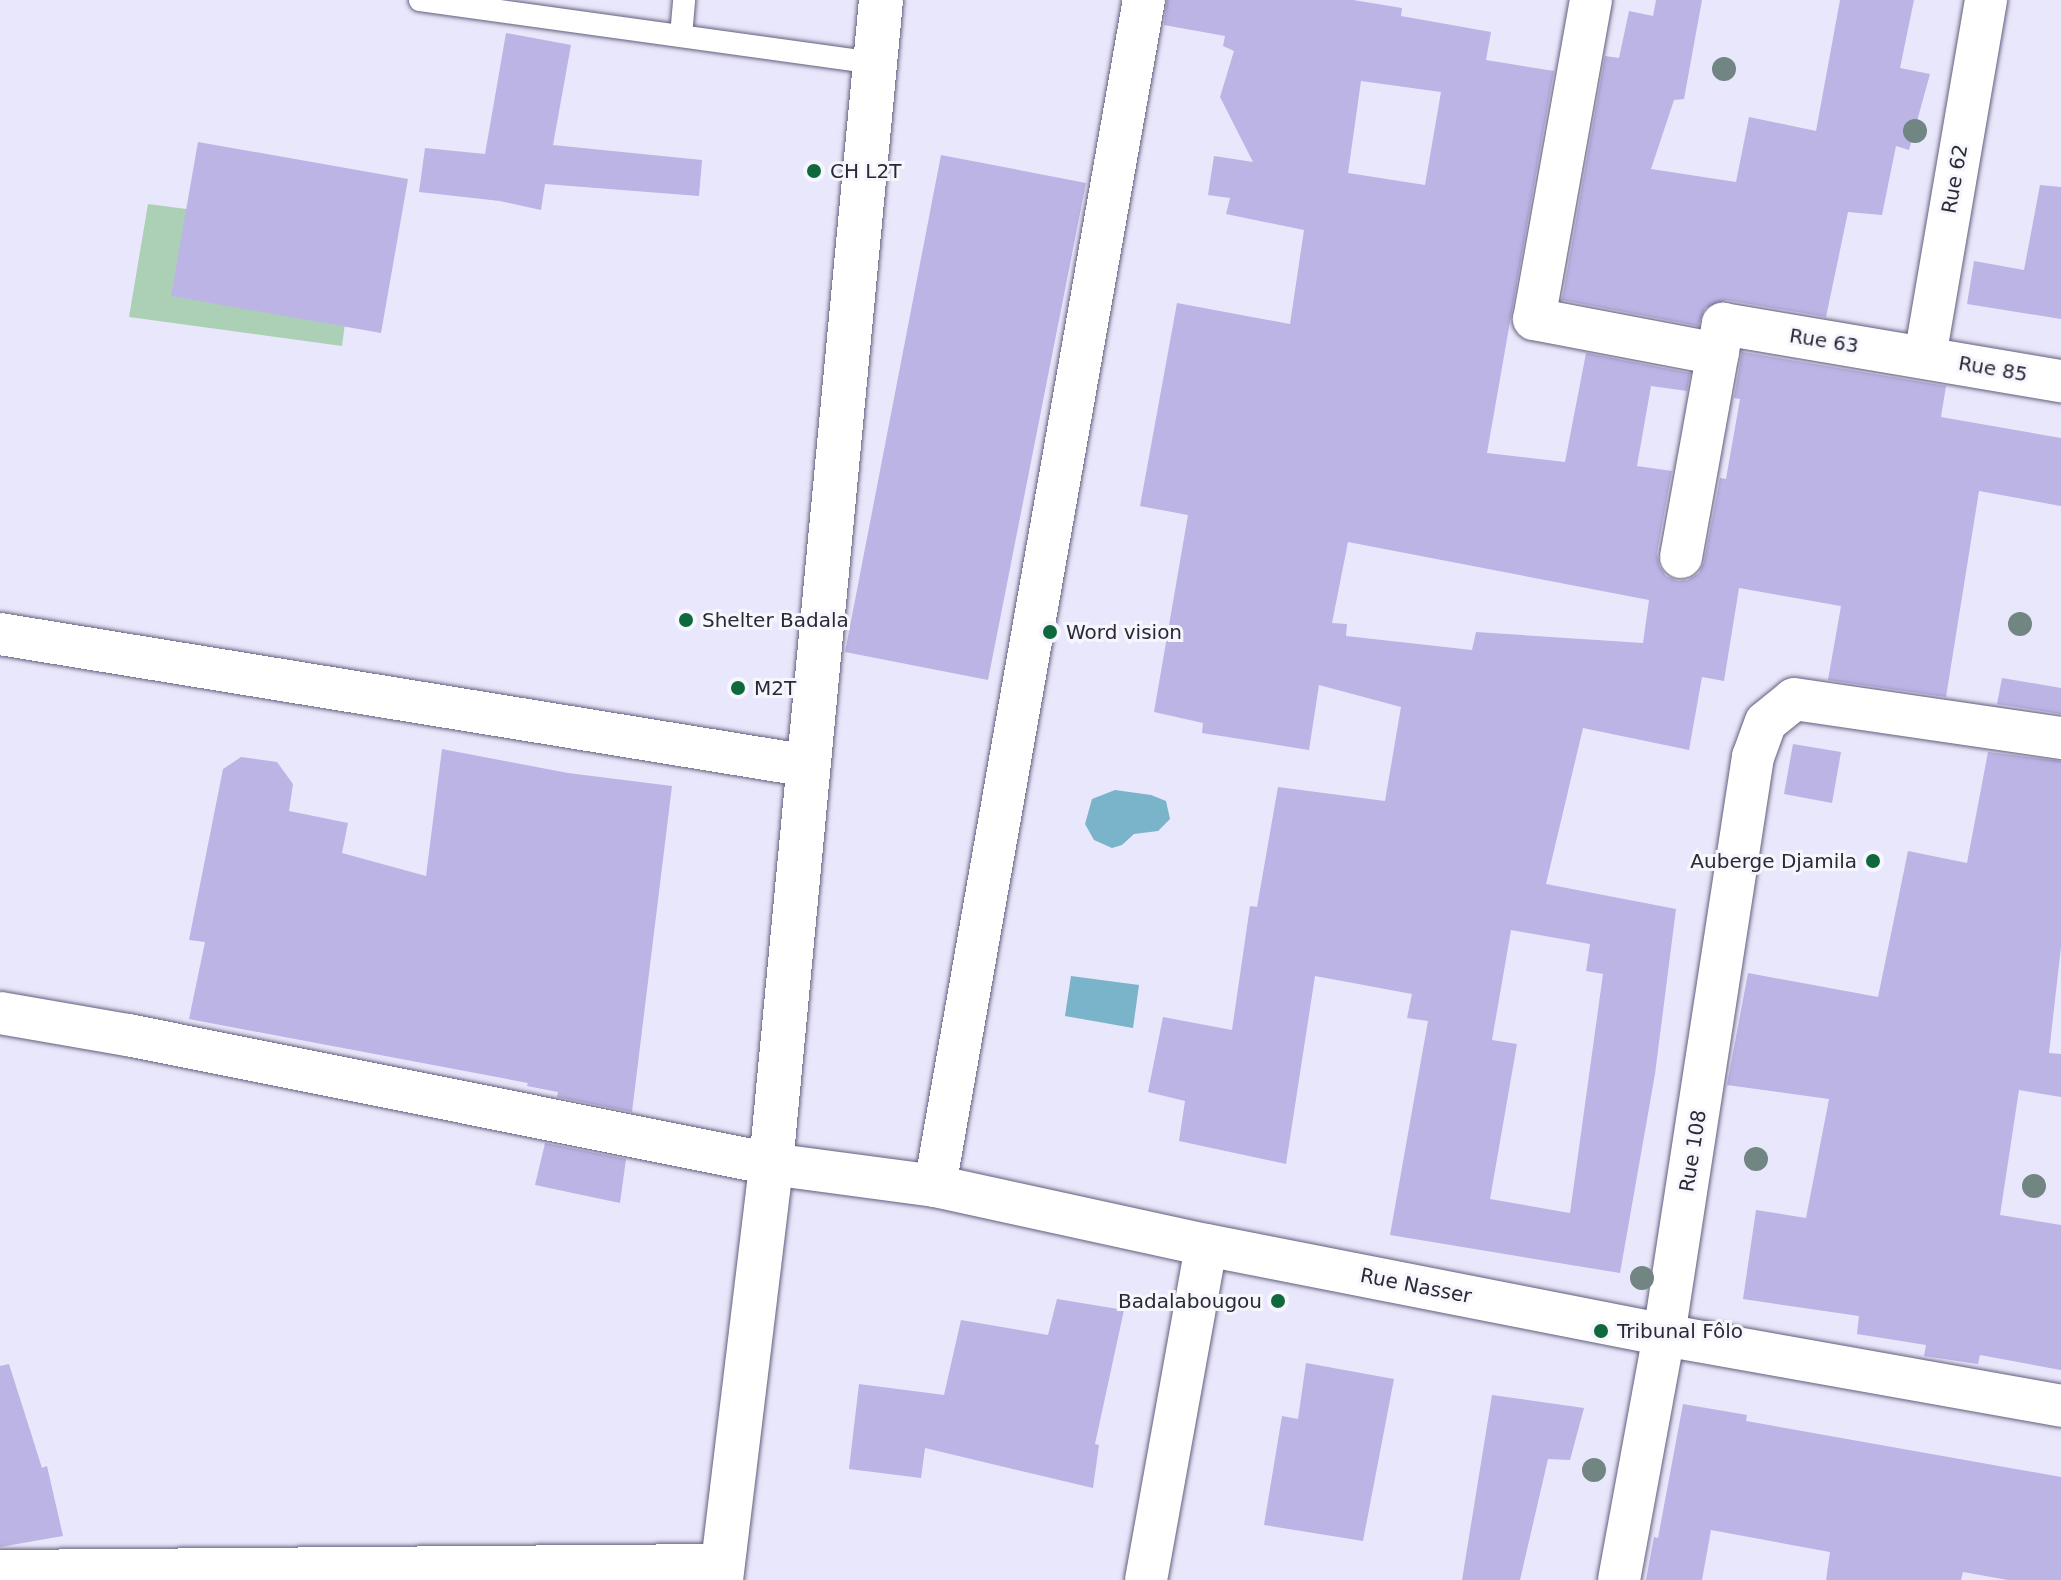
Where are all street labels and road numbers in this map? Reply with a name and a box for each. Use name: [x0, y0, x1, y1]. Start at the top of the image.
street label: Rue 62: [1937, 143, 1973, 215]
street label: Rue 63: [1788, 324, 1860, 358]
street label: Rue 85: [1957, 351, 2029, 387]
street label: Rue 108: [1675, 1108, 1711, 1194]
street label: Rue Nasser: [1358, 1263, 1474, 1309]

